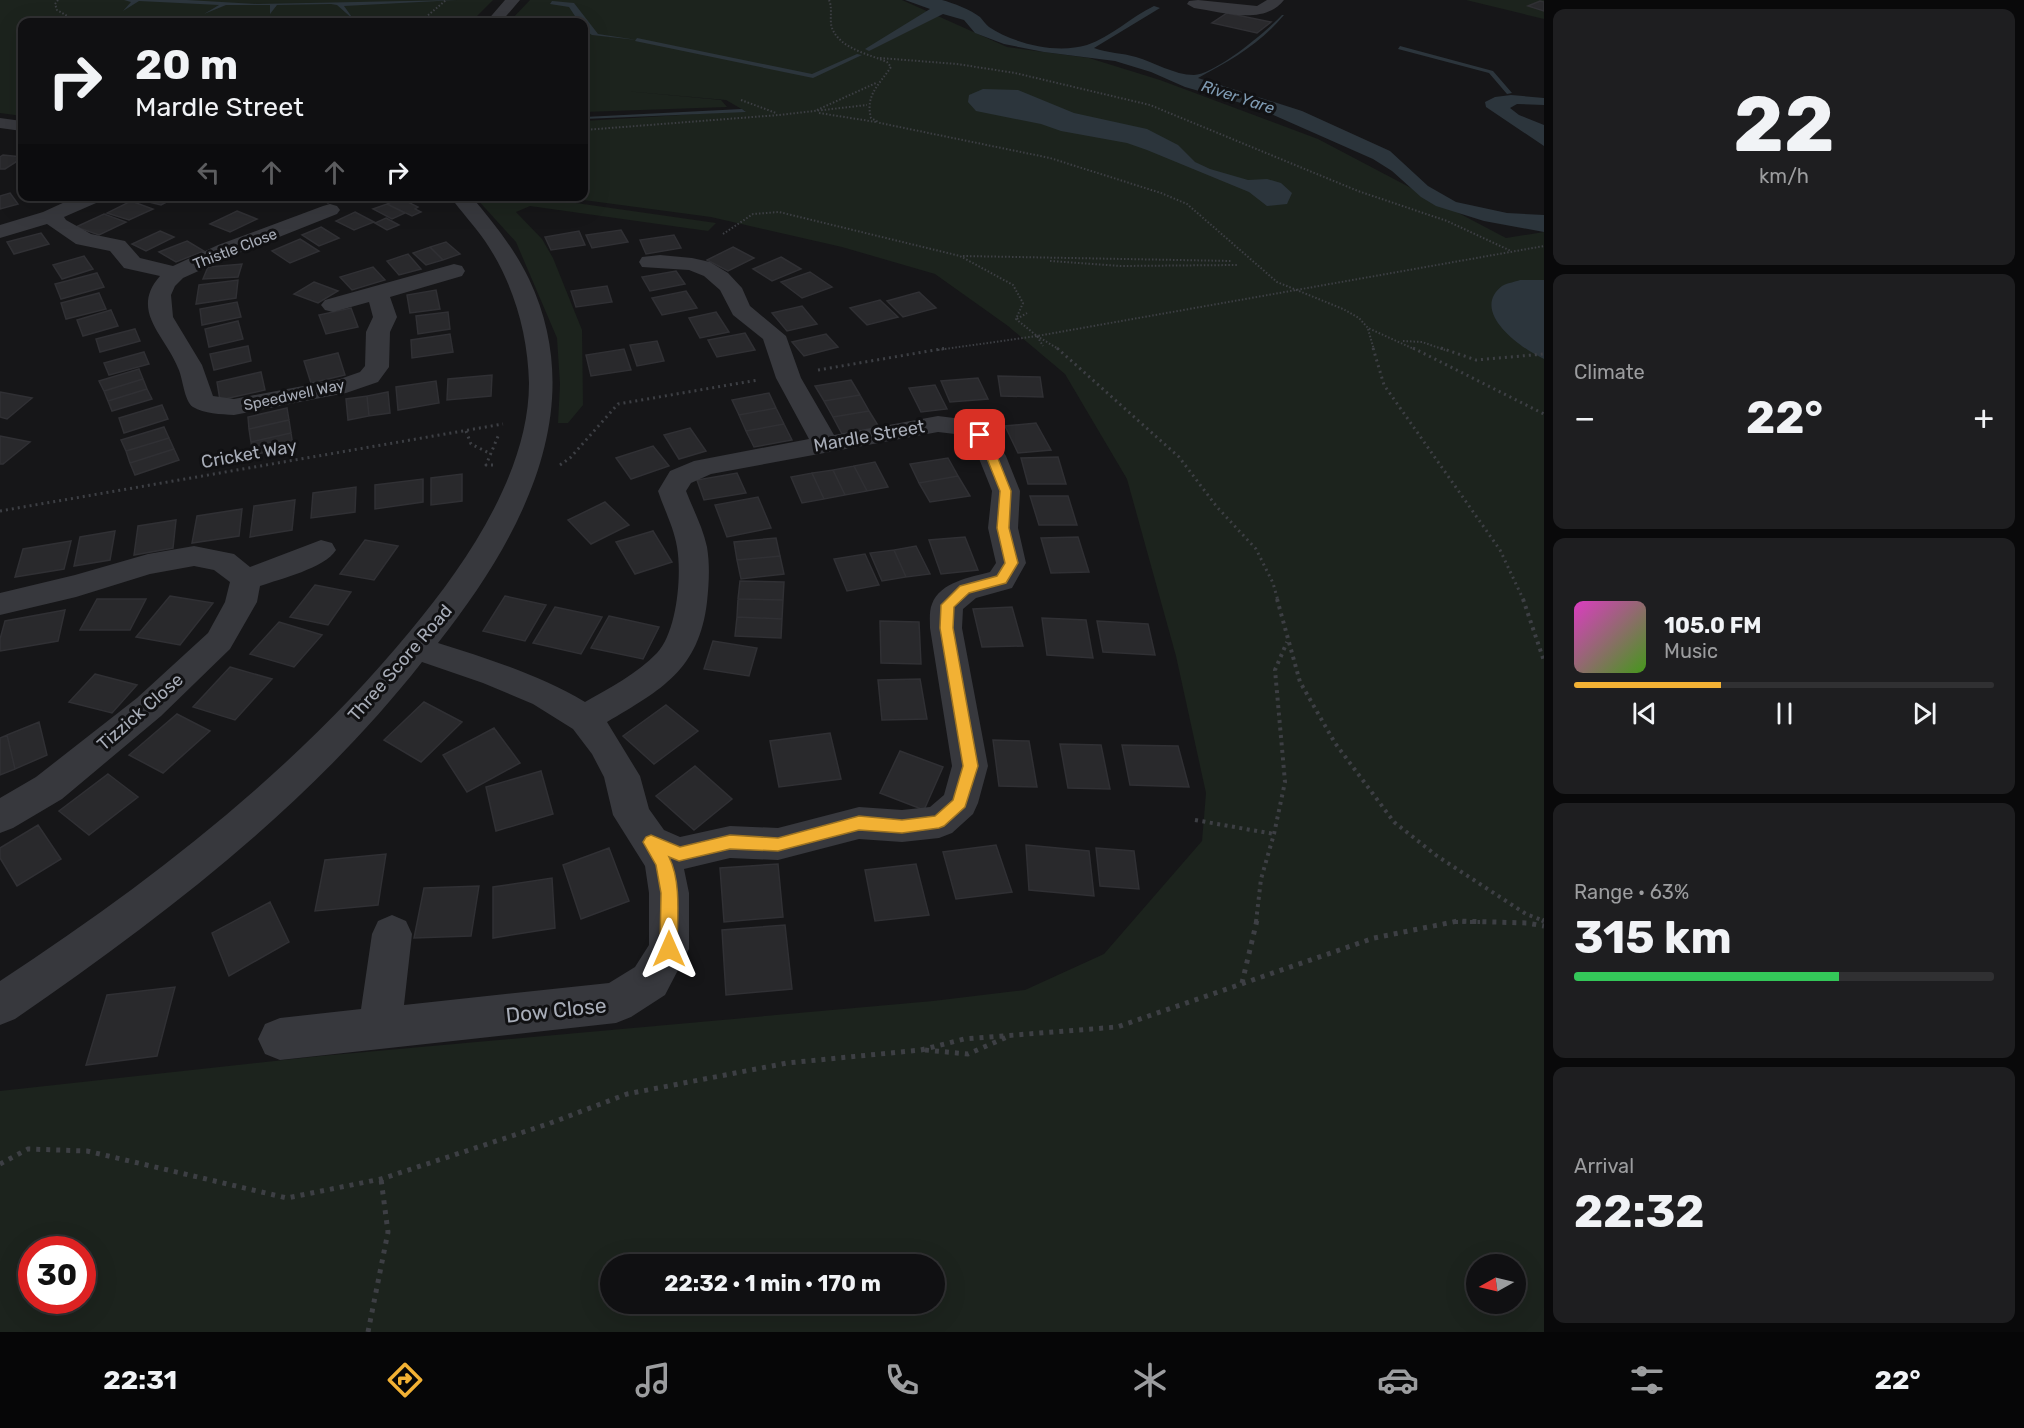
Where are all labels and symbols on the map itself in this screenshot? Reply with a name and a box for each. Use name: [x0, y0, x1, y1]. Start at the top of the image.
water label: River Yare: [1199, 76, 1277, 118]
street label: Thistle Close: [190, 225, 280, 273]
street label: Speedwell Way: [242, 375, 346, 415]
pin: [954, 409, 1005, 460]
street label: Mardle Street: [812, 415, 926, 457]
street label: Cricket Way: [199, 435, 299, 473]
street label: Three Score Road: [343, 600, 457, 726]
street label: Tizzick Close: [92, 669, 188, 755]
position arrow: [637, 917, 701, 981]
street label: Dow Close: [504, 992, 608, 1028]
speed limit sign: 30: [18, 1236, 96, 1314]
north arrow: [1466, 1254, 1526, 1314]

